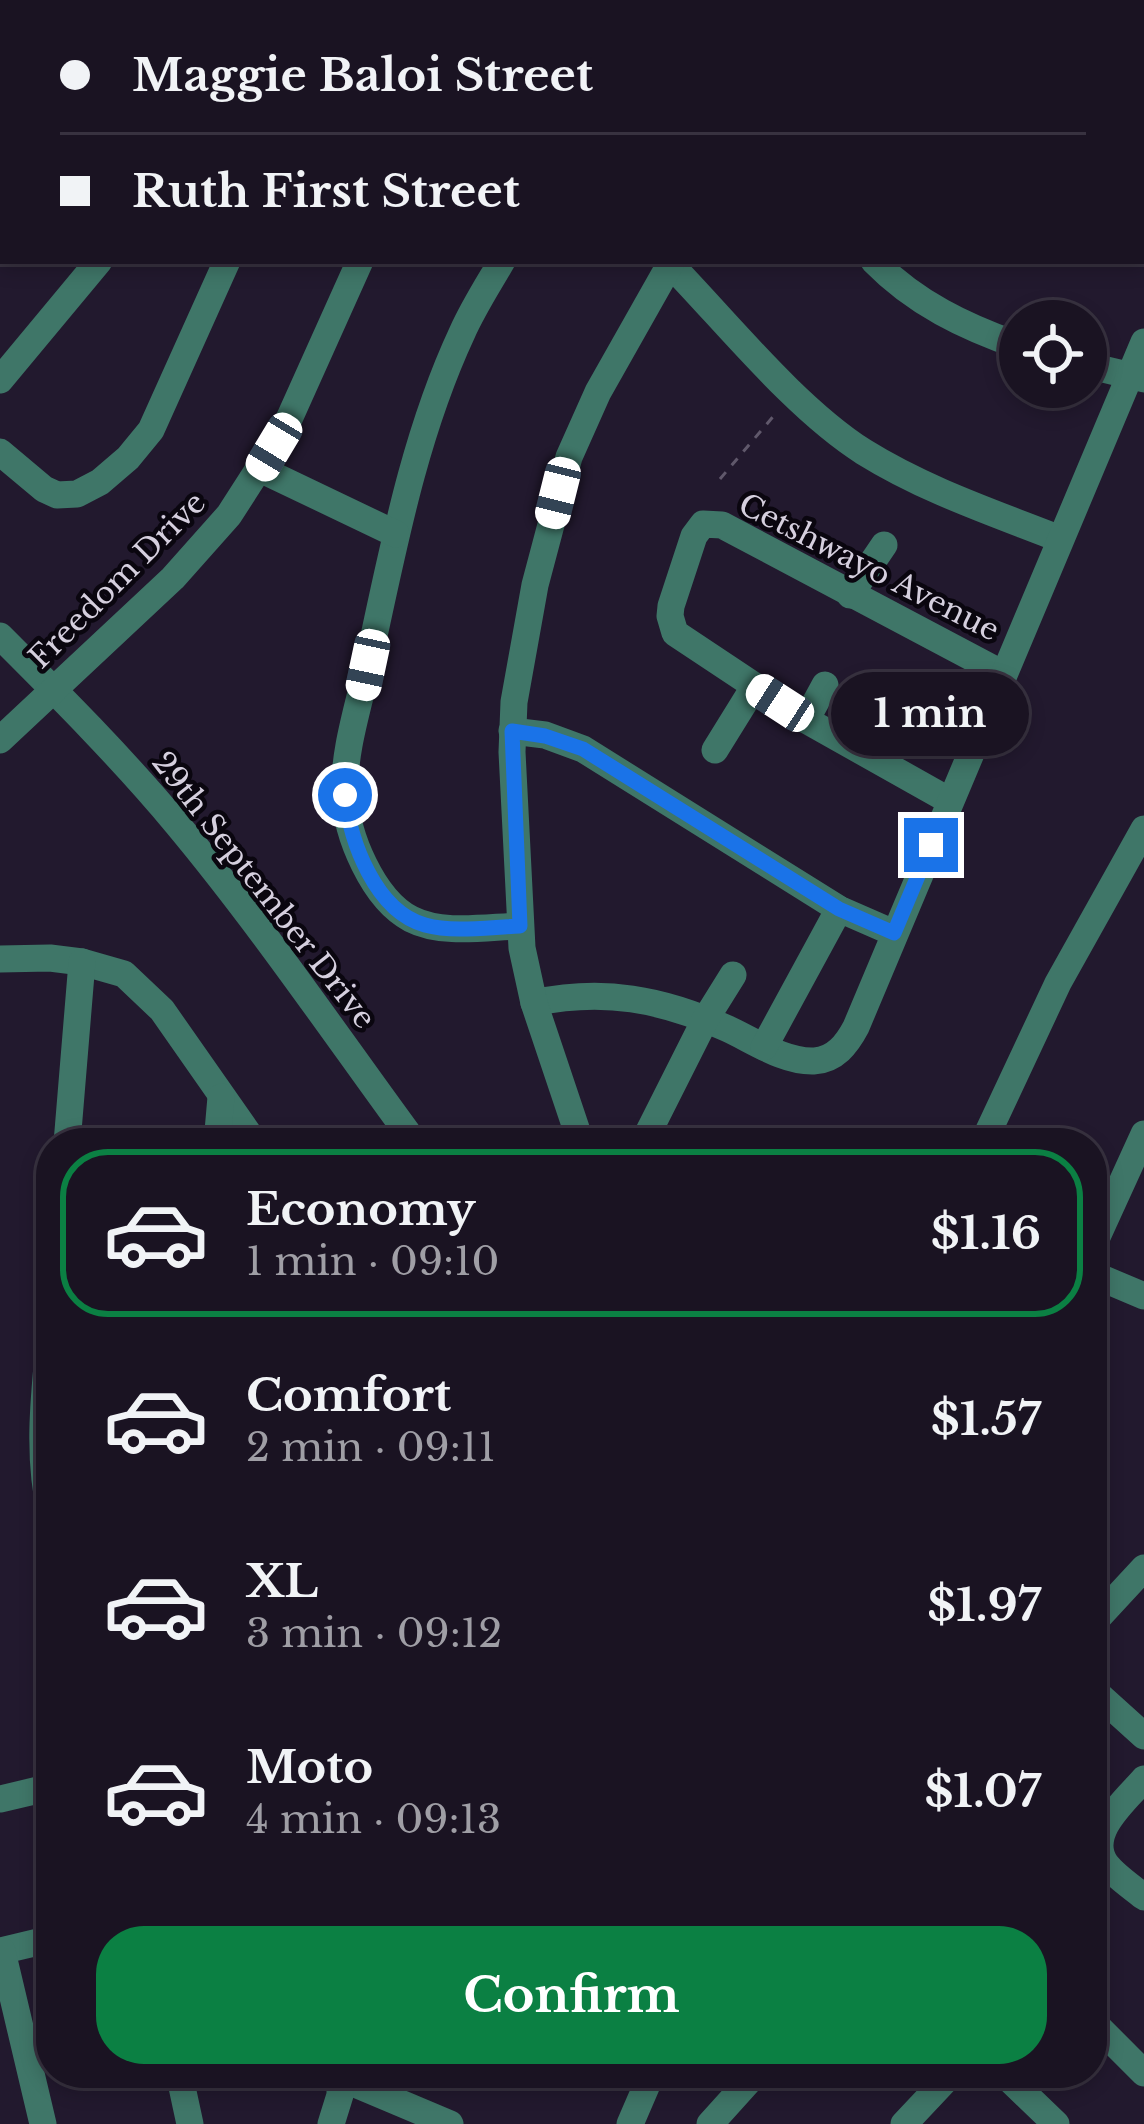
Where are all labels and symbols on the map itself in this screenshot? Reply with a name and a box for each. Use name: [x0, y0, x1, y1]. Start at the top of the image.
car: [240, 407, 308, 487]
car: [532, 454, 584, 532]
street label: Freedom Drive: [21, 484, 213, 676]
street label: Cetshwayo Avenue: [733, 485, 1005, 649]
car: [343, 626, 393, 704]
car: [740, 668, 820, 738]
callout: 1 min: [832, 671, 1030, 755]
street label: 29th September Drive: [145, 744, 383, 1036]
route start: [318, 768, 372, 822]
route end: [904, 818, 958, 872]

